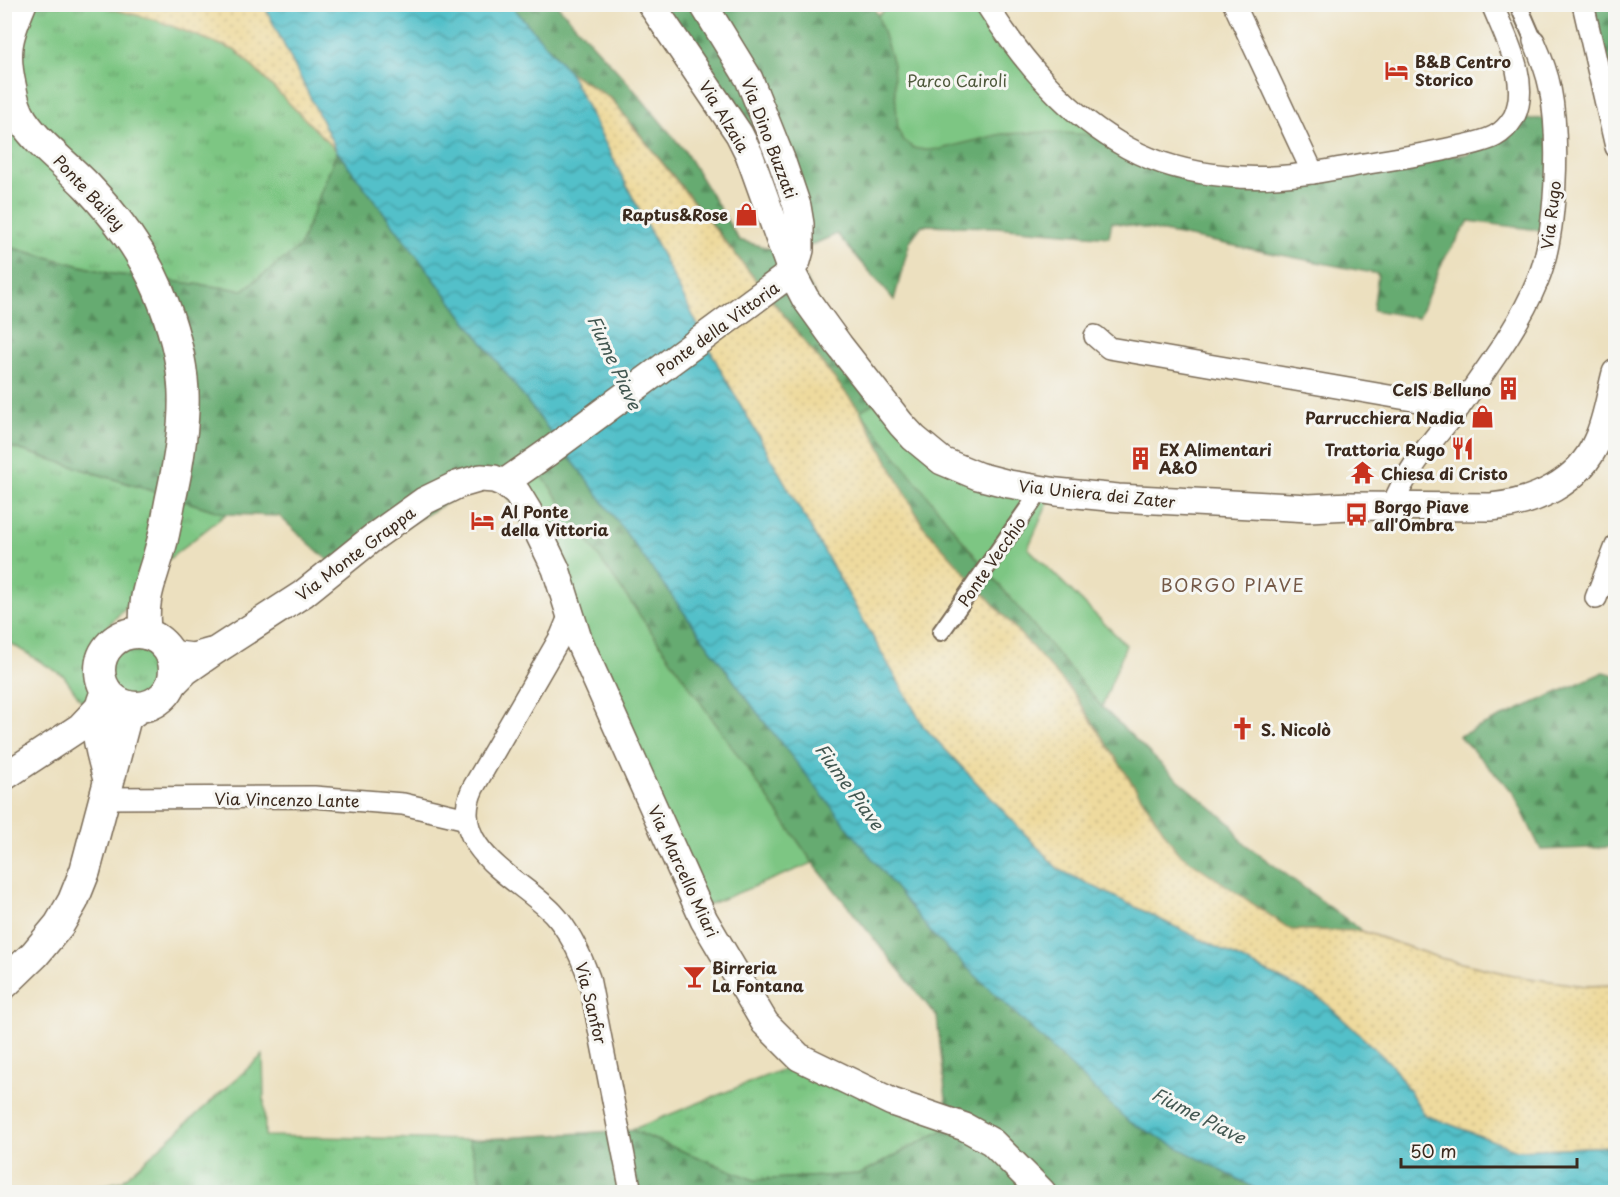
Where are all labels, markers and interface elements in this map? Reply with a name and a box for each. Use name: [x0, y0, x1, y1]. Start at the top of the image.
place label: B&B Centro Storico: [1415, 49, 1511, 91]
hotel icon: B&B Centro Storico: [1384, 57, 1410, 83]
park label: Parco Cairoli: [907, 68, 1007, 92]
street label: Via Dino Buzzati: [736, 74, 804, 202]
street label: Via Alzaia: [694, 75, 756, 157]
street label: Ponte Bailey: [49, 149, 131, 235]
street label: Via Rugo: [1534, 179, 1566, 251]
shop icon: Raptus&Rose: [733, 201, 759, 227]
place label: Raptus&Rose: [622, 202, 728, 226]
street label: Ponte della Vittoria: [650, 275, 784, 381]
water label: Fiume Piave: [581, 310, 649, 415]
building icon: CeIS Belluno: [1496, 376, 1522, 402]
place label: CeIS Belluno: [1392, 377, 1491, 401]
shop icon: Parrucchiera Nadia: [1470, 404, 1496, 430]
place label: Parrucchiera Nadia: [1305, 405, 1465, 429]
restaurant icon: Trattoria Rugo: [1450, 436, 1476, 462]
place label: EX Alimentari A&O: [1159, 437, 1272, 479]
place label: Trattoria Rugo: [1325, 437, 1445, 461]
building icon: EX Alimentari A&O: [1128, 445, 1154, 471]
temple icon: Chiesa di Cristo: [1350, 460, 1376, 486]
place label: Chiesa di Cristo: [1381, 461, 1508, 485]
street label: Via Uniera dei Zater: [1017, 473, 1177, 513]
place label: Borgo Piave all'Ombra: [1374, 494, 1469, 536]
place label: Al Ponte della Vittoria: [500, 499, 609, 541]
street label: Via Monte Grappa: [290, 500, 420, 606]
bus stop icon: Borgo Piave all'Ombra: [1343, 502, 1369, 528]
hotel icon: Al Ponte della Vittoria: [470, 507, 496, 533]
street label: Ponte Vecchio: [951, 511, 1031, 611]
district label: BORGO PIAVE: [1161, 571, 1305, 598]
church icon: S. Nicolò: [1230, 716, 1256, 742]
place label: S. Nicolò: [1261, 717, 1331, 741]
water label: Fiume Piave: [809, 737, 892, 836]
street label: Via Vincenzo Lante: [214, 786, 360, 812]
street label: Via Marcello Miari: [643, 801, 725, 941]
place label: Birreria La Fontana: [712, 955, 804, 997]
street label: Via Sanfor: [570, 959, 614, 1047]
bar icon: Birreria La Fontana: [681, 963, 707, 989]
water label: Fiume Piave: [1147, 1080, 1252, 1151]
scale bar: [1401, 1131, 1576, 1169]
text: 50 m: [1410, 1137, 1457, 1164]

